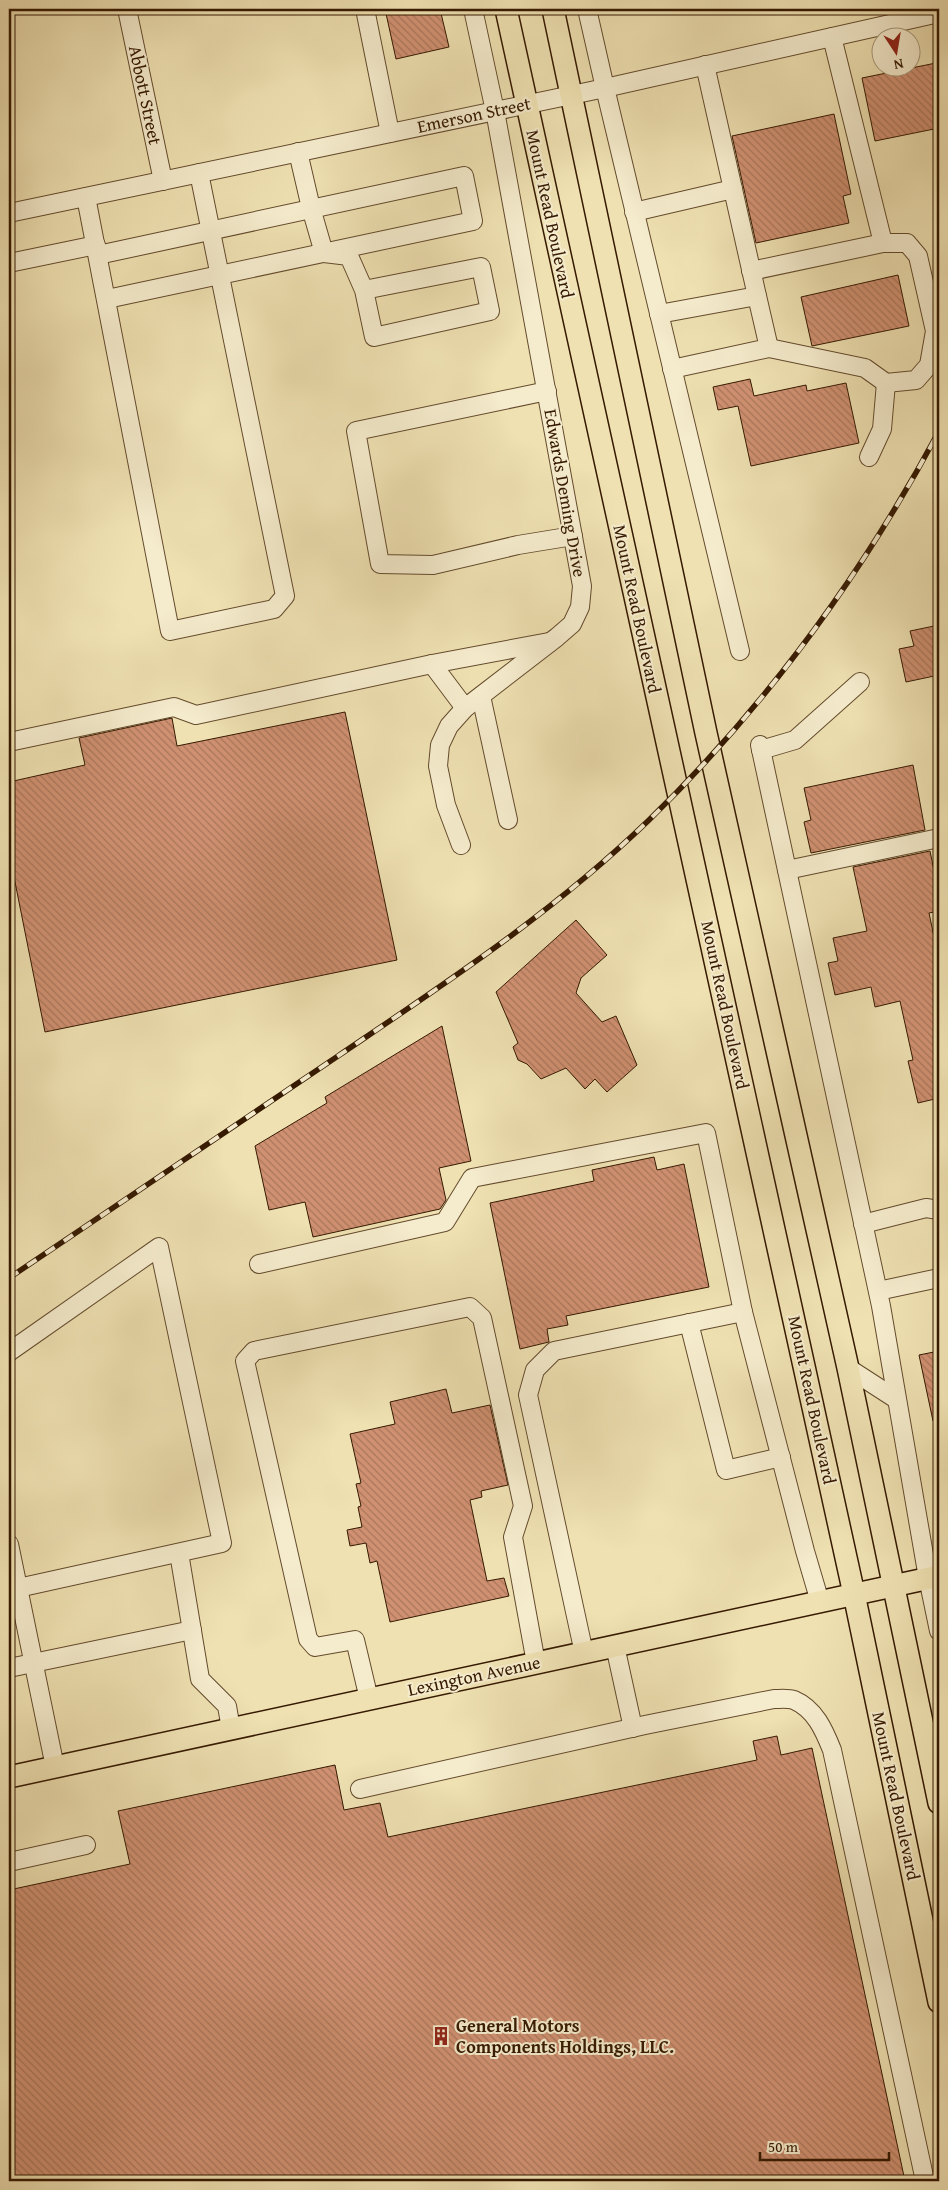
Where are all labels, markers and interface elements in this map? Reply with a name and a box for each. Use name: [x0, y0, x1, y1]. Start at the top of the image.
north arrow: [870, 28, 920, 78]
street label: Abbott Street: [122, 43, 169, 148]
text: N: [891, 54, 905, 76]
street label: Emerson Street: [415, 89, 534, 140]
street label: Mount Read Boulevard: [519, 127, 582, 301]
street label: Edwards Deming Drive: [537, 407, 594, 579]
street label: Mount Read Boulevard: [606, 522, 669, 696]
street label: Mount Read Boulevard: [694, 918, 757, 1092]
street label: Mount Read Boulevard: [781, 1313, 844, 1487]
street label: Lexington Avenue: [405, 1648, 543, 1703]
street label: Mount Read Boulevard: [865, 1709, 928, 1883]
place label: General Motors Components Holdings, LLC.: [456, 2012, 674, 2060]
building icon: General Motors Components Holdings, LLC.: [430, 2025, 452, 2047]
scale bar: [760, 2130, 889, 2162]
text: 50 m: [768, 2136, 799, 2157]

